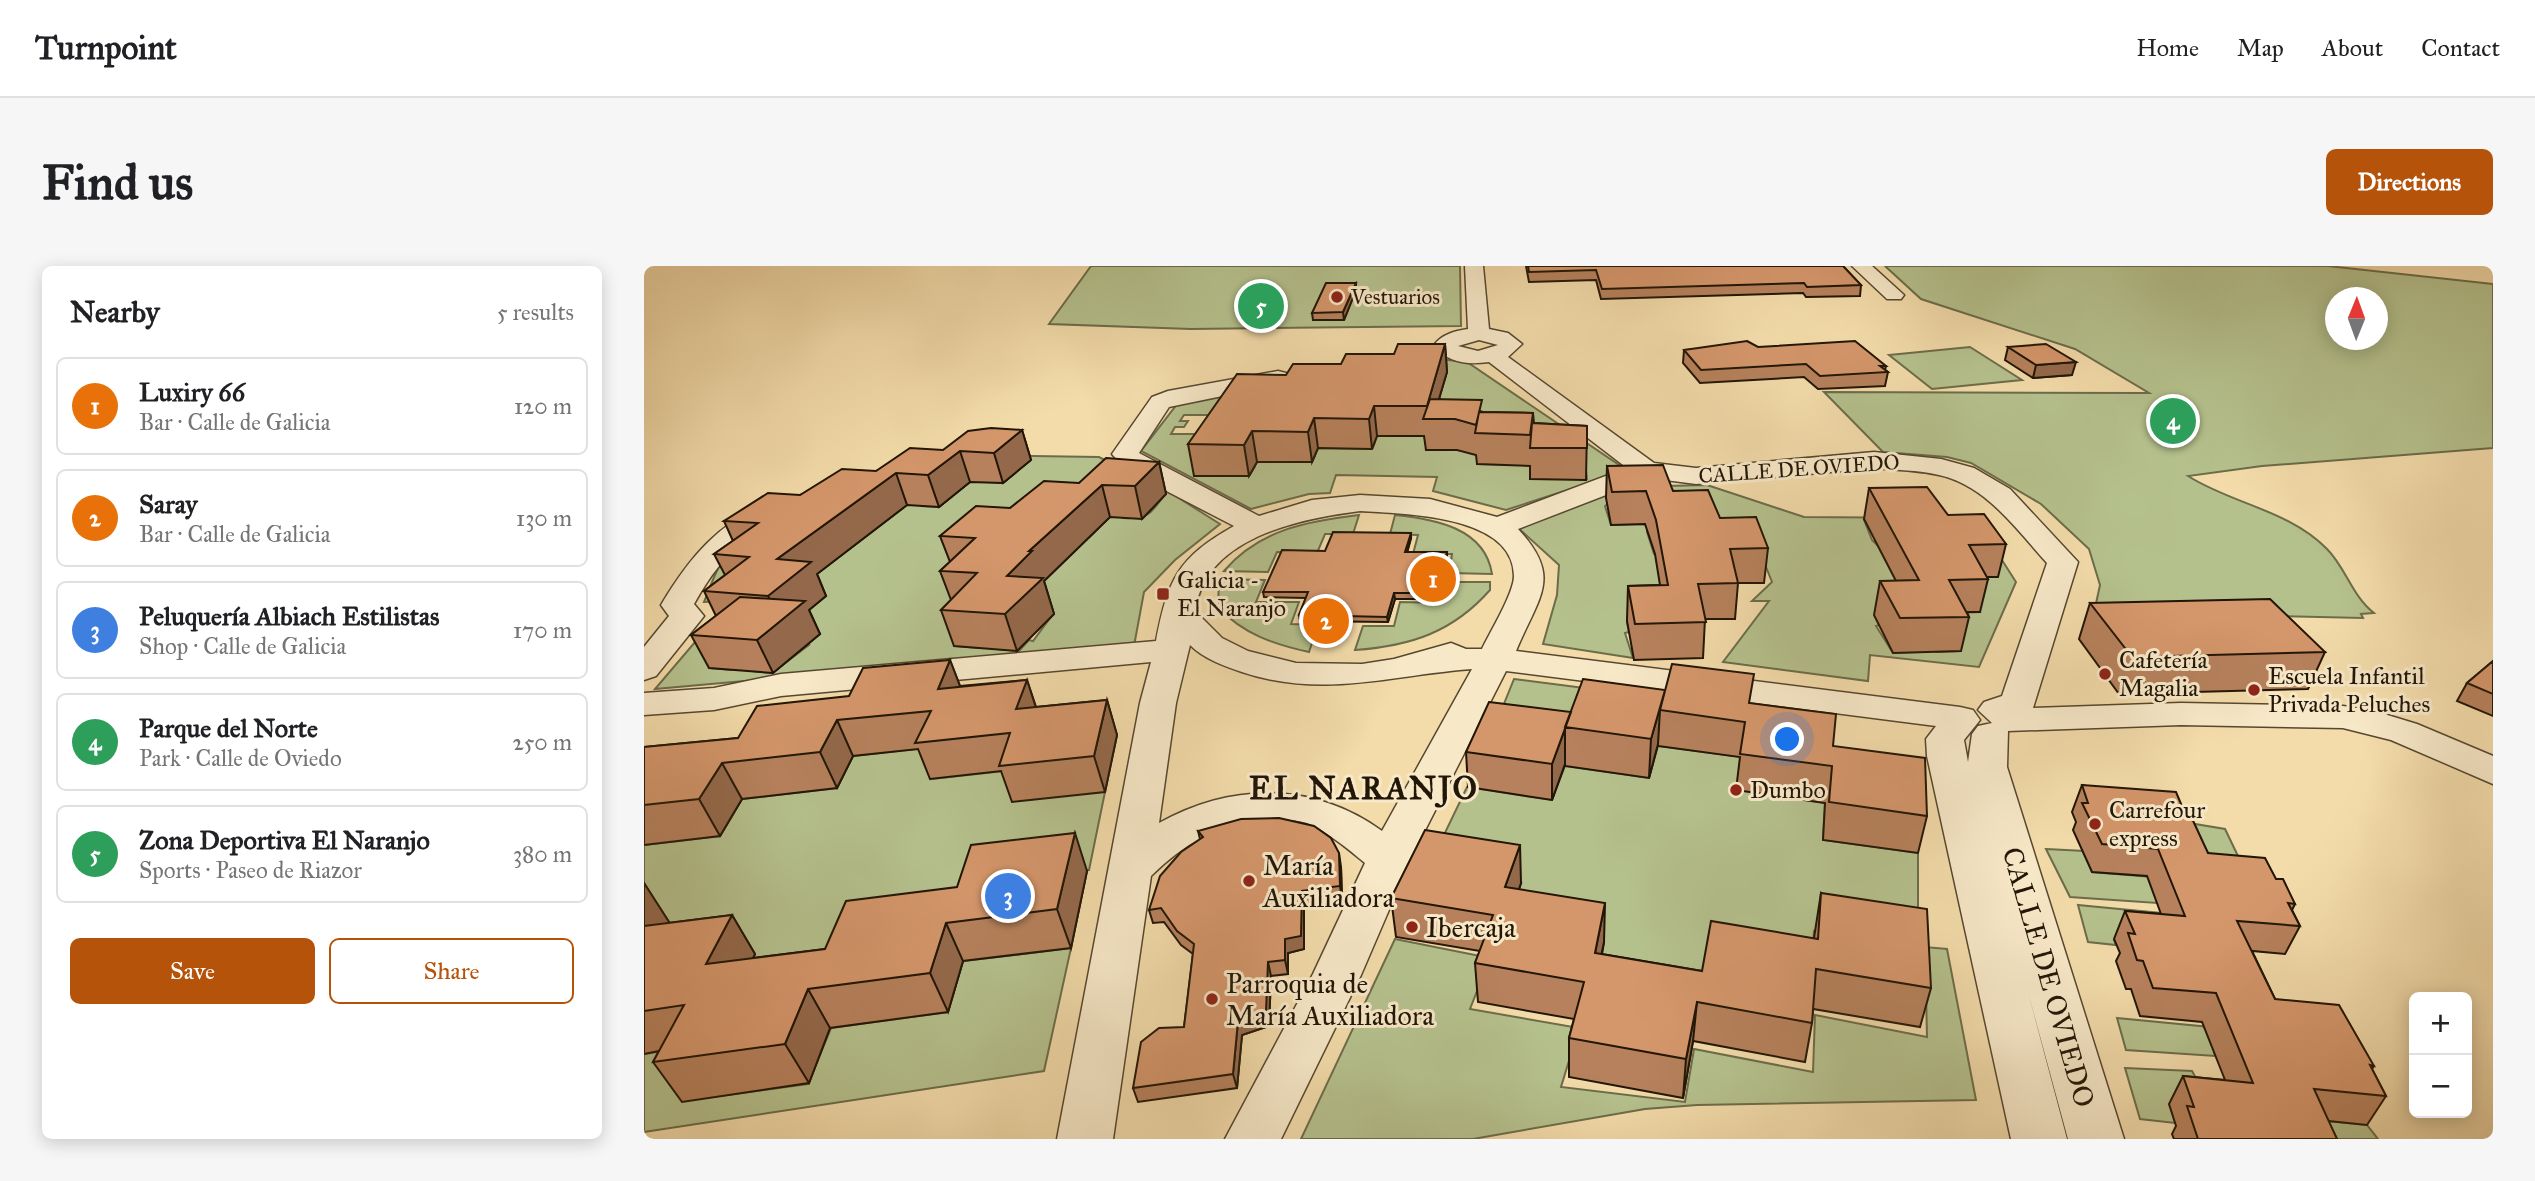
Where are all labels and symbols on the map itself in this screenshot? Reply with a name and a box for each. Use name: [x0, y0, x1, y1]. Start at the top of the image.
pin: 5: [1238, 280, 1284, 332]
place label: Vestuarios: [1350, 284, 1440, 310]
north arrow: [2325, 287, 2388, 350]
marker: Vestuarios: [1329, 289, 1345, 305]
pin: 4: [2150, 395, 2196, 447]
street label: CALLE DE OVIEDO: [1698, 449, 1900, 489]
pin: 1: [1410, 553, 1456, 605]
place label: Galicia - El Naranjo: [1177, 565, 1286, 623]
marker: Galicia - El Naranjo: [1155, 586, 1171, 602]
pin: 2: [1303, 595, 1349, 647]
place label: Cafetería Magalia: [2119, 645, 2208, 703]
place label: Escuela Infantil Privada Peluches: [2268, 661, 2430, 719]
marker: Cafetería Magalia: [2097, 666, 2113, 682]
marker: Escuela Infantil Privada Peluches: [2246, 682, 2262, 698]
your location: [1770, 722, 1804, 756]
district label: EL NARANJO: [1249, 769, 1479, 808]
place label: Dumbo: [1750, 775, 1826, 805]
marker: Dumbo: [1728, 782, 1744, 798]
place label: Carrefour express: [2109, 795, 2205, 853]
marker: Carrefour express: [2087, 816, 2103, 832]
street label: CALLE DE OVIEDO: [1995, 843, 2102, 1111]
place label: María Auxiliadora: [1262, 848, 1395, 915]
pin: 3: [985, 870, 1031, 922]
marker: María Auxiliadora: [1241, 873, 1257, 889]
place label: Ibercaja: [1426, 910, 1516, 945]
marker: Ibercaja: [1404, 919, 1420, 935]
place label: Parroquia de María Auxiliadora: [1226, 966, 1434, 1033]
marker: Parroquia de María Auxiliadora: [1204, 991, 1220, 1007]

